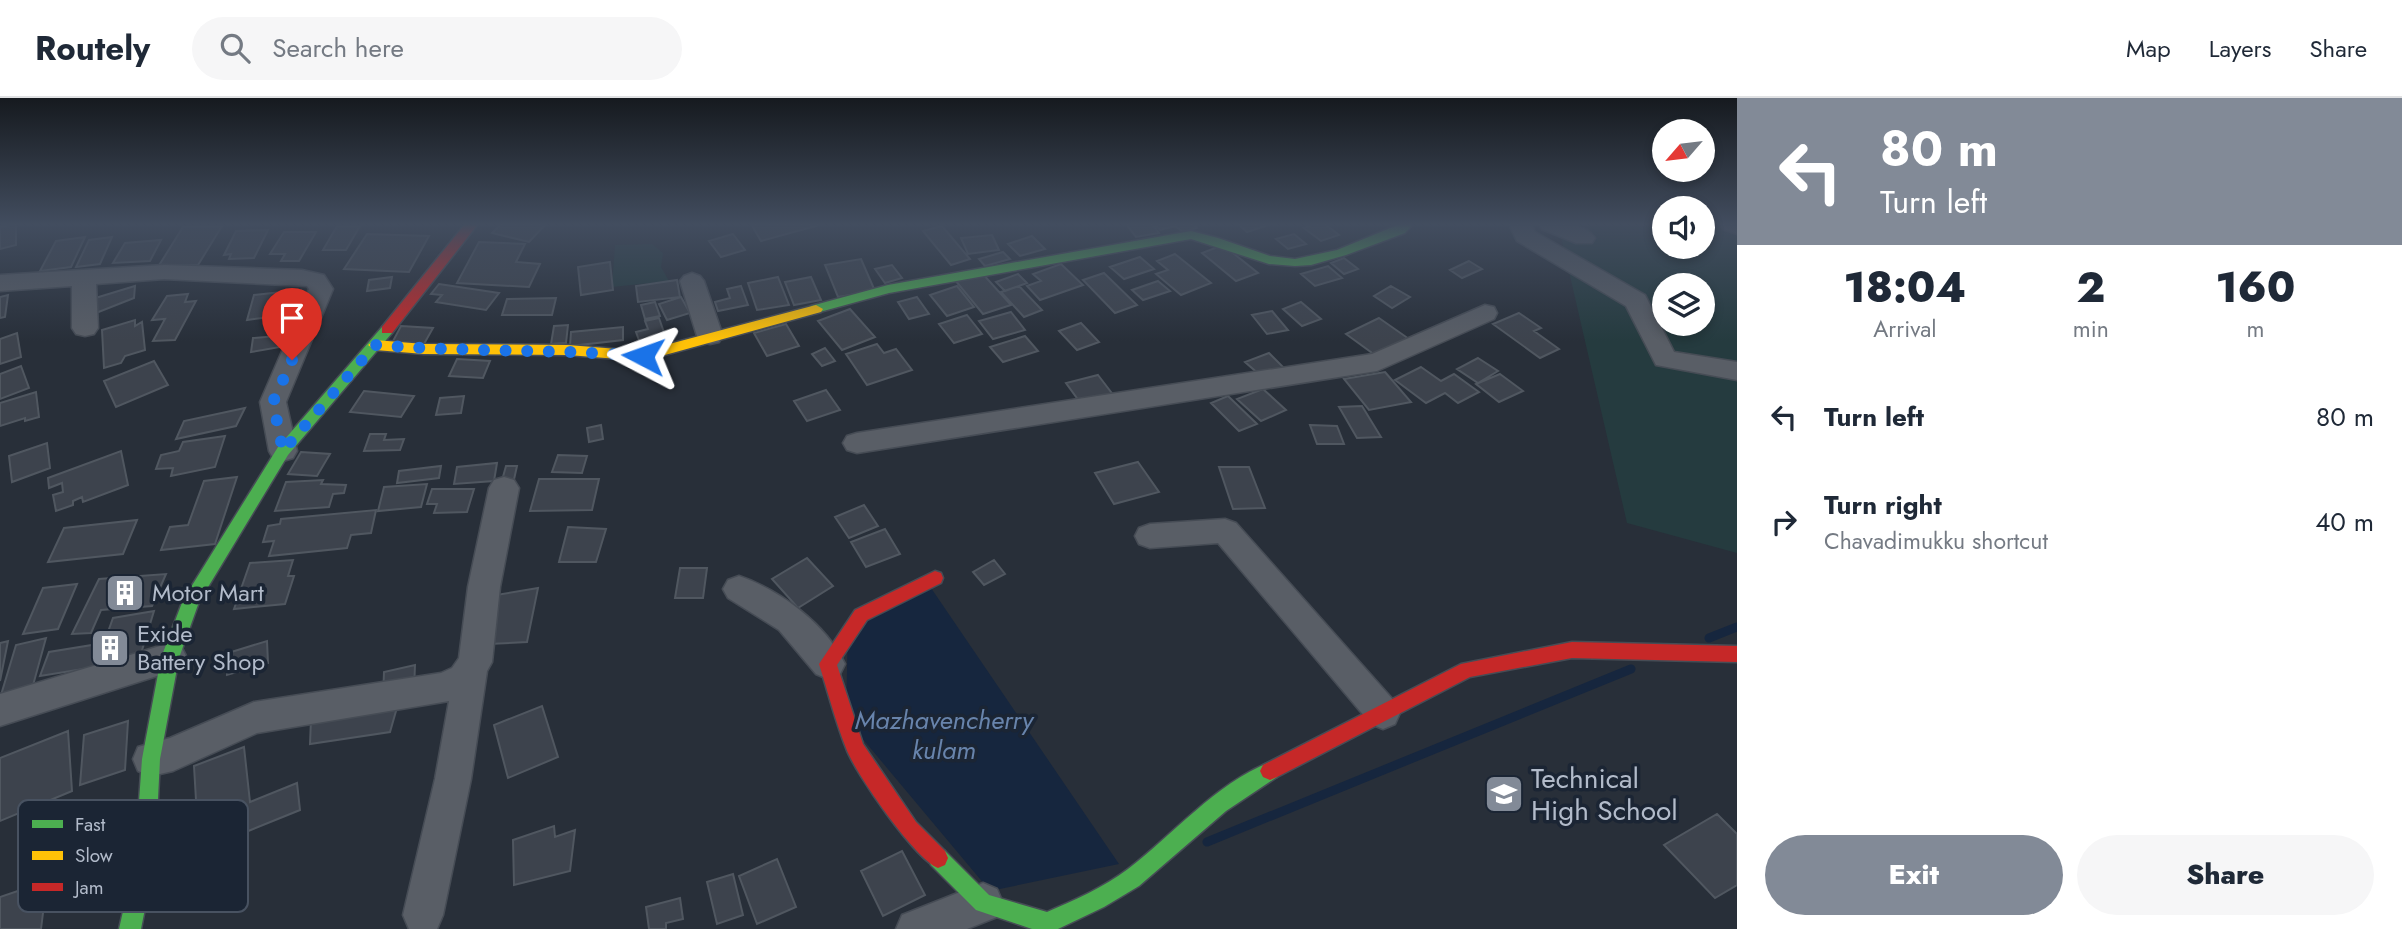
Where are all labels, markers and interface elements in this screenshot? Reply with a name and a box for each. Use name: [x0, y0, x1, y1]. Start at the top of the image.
search box: [192, 17, 682, 80]
text: Routely: [35, 25, 150, 72]
icon: search: [216, 29, 254, 67]
text: Search here: [272, 29, 404, 67]
text: Map: [2126, 31, 2171, 66]
text: Layers: [2209, 31, 2271, 66]
text: Share: [2309, 31, 2367, 66]
text: 80 m: [1880, 114, 1998, 184]
north arrow: [1652, 119, 1715, 182]
map controls: [1652, 119, 1715, 336]
icon: left: [1765, 126, 1856, 217]
text: Turn left: [1880, 179, 1987, 225]
button: sound: [1652, 196, 1715, 259]
text: 18:04: [1844, 257, 1966, 318]
text: 2: [2076, 257, 2105, 318]
text: 160: [2215, 257, 2295, 318]
button: layers: [1652, 273, 1715, 336]
pin: [262, 288, 322, 360]
icon: arrive: [273, 299, 311, 337]
text: Arrival: [1873, 312, 1937, 346]
text: min: [2073, 312, 2109, 346]
text: m: [2246, 312, 2264, 346]
position arrow: [606, 319, 680, 393]
icon: left: [1765, 398, 1803, 436]
text: Turn left: [1824, 398, 1924, 436]
text: 80 m: [2316, 398, 2374, 436]
text: Turn right: [1824, 486, 1942, 524]
icon: right: [1765, 503, 1803, 541]
text: 40 m: [2315, 503, 2374, 541]
text: Chavadimukku shortcut: [1824, 524, 2048, 558]
building icon: Motor Mart: [104, 572, 146, 614]
place label: Motor Mart: [152, 575, 264, 610]
place label: Exide Battery Shop: [137, 616, 265, 679]
building icon: Exide Battery Shop: [89, 627, 131, 669]
water label: Mazhavencherry kulam: [855, 701, 1035, 769]
place label: Technical High School: [1531, 758, 1678, 831]
school or university icon: Technical High School: [1483, 773, 1525, 815]
legend: [18, 800, 248, 912]
text: Fast: [75, 811, 106, 838]
button: Exit: [1765, 835, 2063, 915]
button: Share: [2077, 835, 2374, 915]
text: Slow: [75, 842, 113, 869]
text: Jam: [72, 874, 104, 901]

